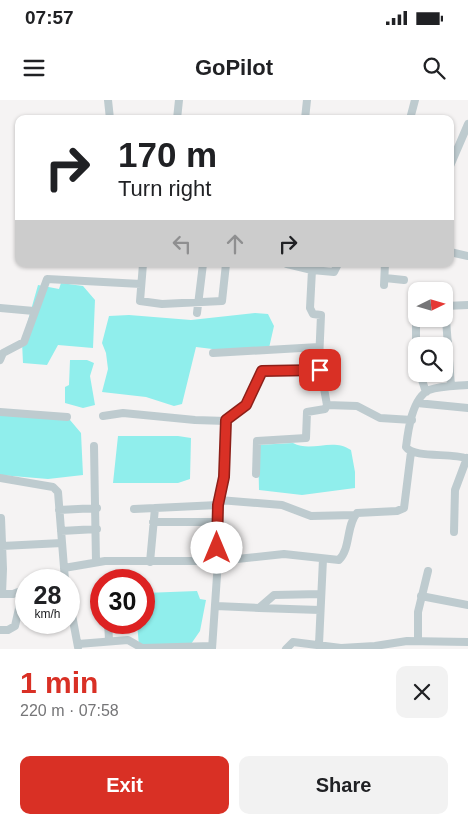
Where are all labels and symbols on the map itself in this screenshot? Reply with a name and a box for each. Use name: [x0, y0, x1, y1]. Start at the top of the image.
north arrow: [408, 282, 452, 328]
pin: [299, 349, 341, 391]
position arrow: [190, 521, 242, 573]
speed limit sign: 30: [90, 569, 155, 634]

